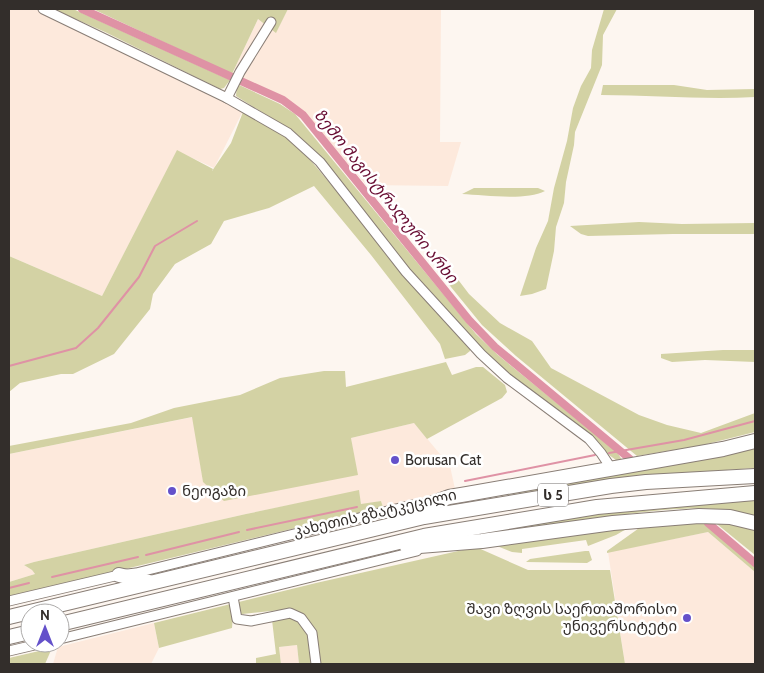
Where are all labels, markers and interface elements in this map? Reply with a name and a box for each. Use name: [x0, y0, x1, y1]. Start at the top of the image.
water label: ზემო მაგისტრალური არხი: [310, 105, 462, 287]
place label: Borusan Cat: [405, 451, 481, 469]
marker: Borusan Cat: [389, 454, 401, 466]
place label: ნეოგაზი: [182, 482, 246, 500]
road number: ს 5: [538, 484, 568, 506]
marker: ნეოგაზი: [166, 485, 178, 497]
street label: კახეთის გზატკეცილი: [292, 485, 458, 541]
place label: შავი ზღვის საერთაშორისო უნივერსიტეტი: [466, 600, 677, 635]
north arrow: [20, 603, 70, 653]
text: N: [40, 606, 50, 624]
marker: შავი ზღვის საერთაშორისო უნივერსიტეტი: [681, 612, 693, 624]

